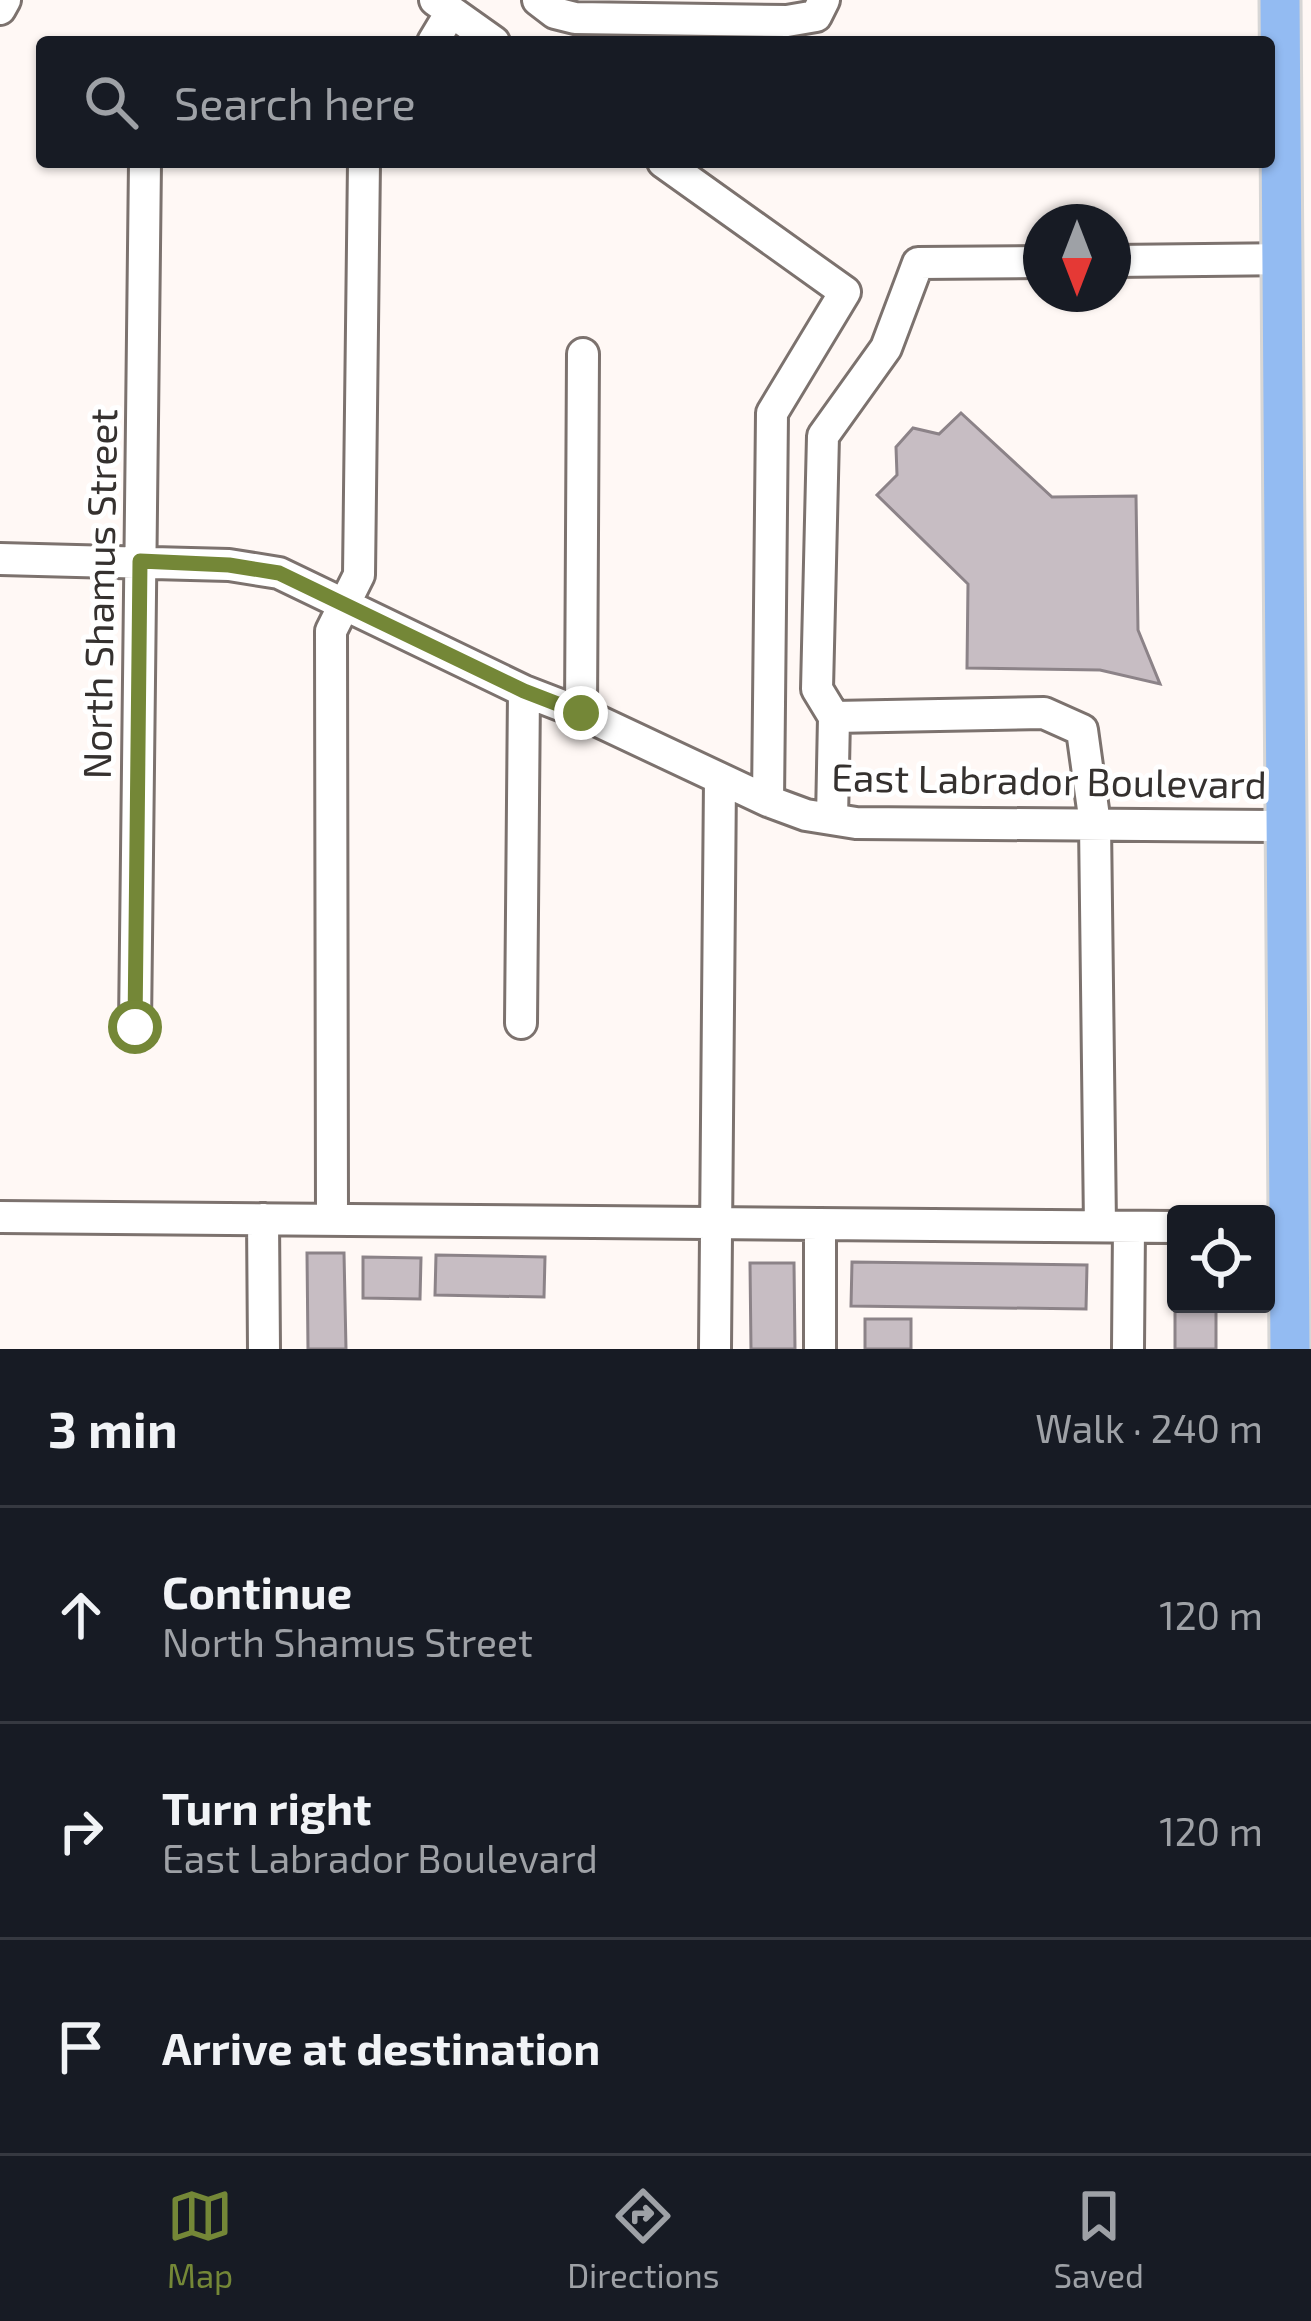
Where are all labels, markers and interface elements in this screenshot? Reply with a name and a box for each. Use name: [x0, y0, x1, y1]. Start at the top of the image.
search box: [36, 36, 1275, 168]
icon: search: [78, 69, 144, 135]
text: Search here: [174, 75, 416, 129]
north arrow: [1023, 204, 1131, 312]
street label: North Shamus Street: [72, 408, 125, 780]
route end: [554, 686, 608, 740]
street label: East Labrador Boulevard: [831, 752, 1267, 807]
route start: [108, 1000, 162, 1054]
map controls: [1167, 1205, 1275, 1313]
button: locate: [1167, 1205, 1275, 1313]
text: 3 min: [48, 1397, 178, 1458]
text: Walk · 240 m: [1035, 1404, 1263, 1451]
text: Continue: [162, 1564, 352, 1618]
icon: ahead: [48, 1582, 114, 1648]
text: 120 m: [1159, 1591, 1263, 1638]
text: North Shamus Street: [162, 1618, 533, 1665]
text: Turn right: [162, 1780, 371, 1834]
icon: right: [48, 1798, 114, 1864]
text: 120 m: [1159, 1807, 1263, 1854]
text: East Labrador Boulevard: [162, 1834, 598, 1881]
icon: arrive: [48, 2014, 114, 2080]
text: Arrive at destination: [162, 2020, 600, 2074]
tab: Map: [167, 2183, 233, 2295]
tab: Directions: [567, 2183, 719, 2295]
tab: Saved: [1053, 2183, 1144, 2295]

